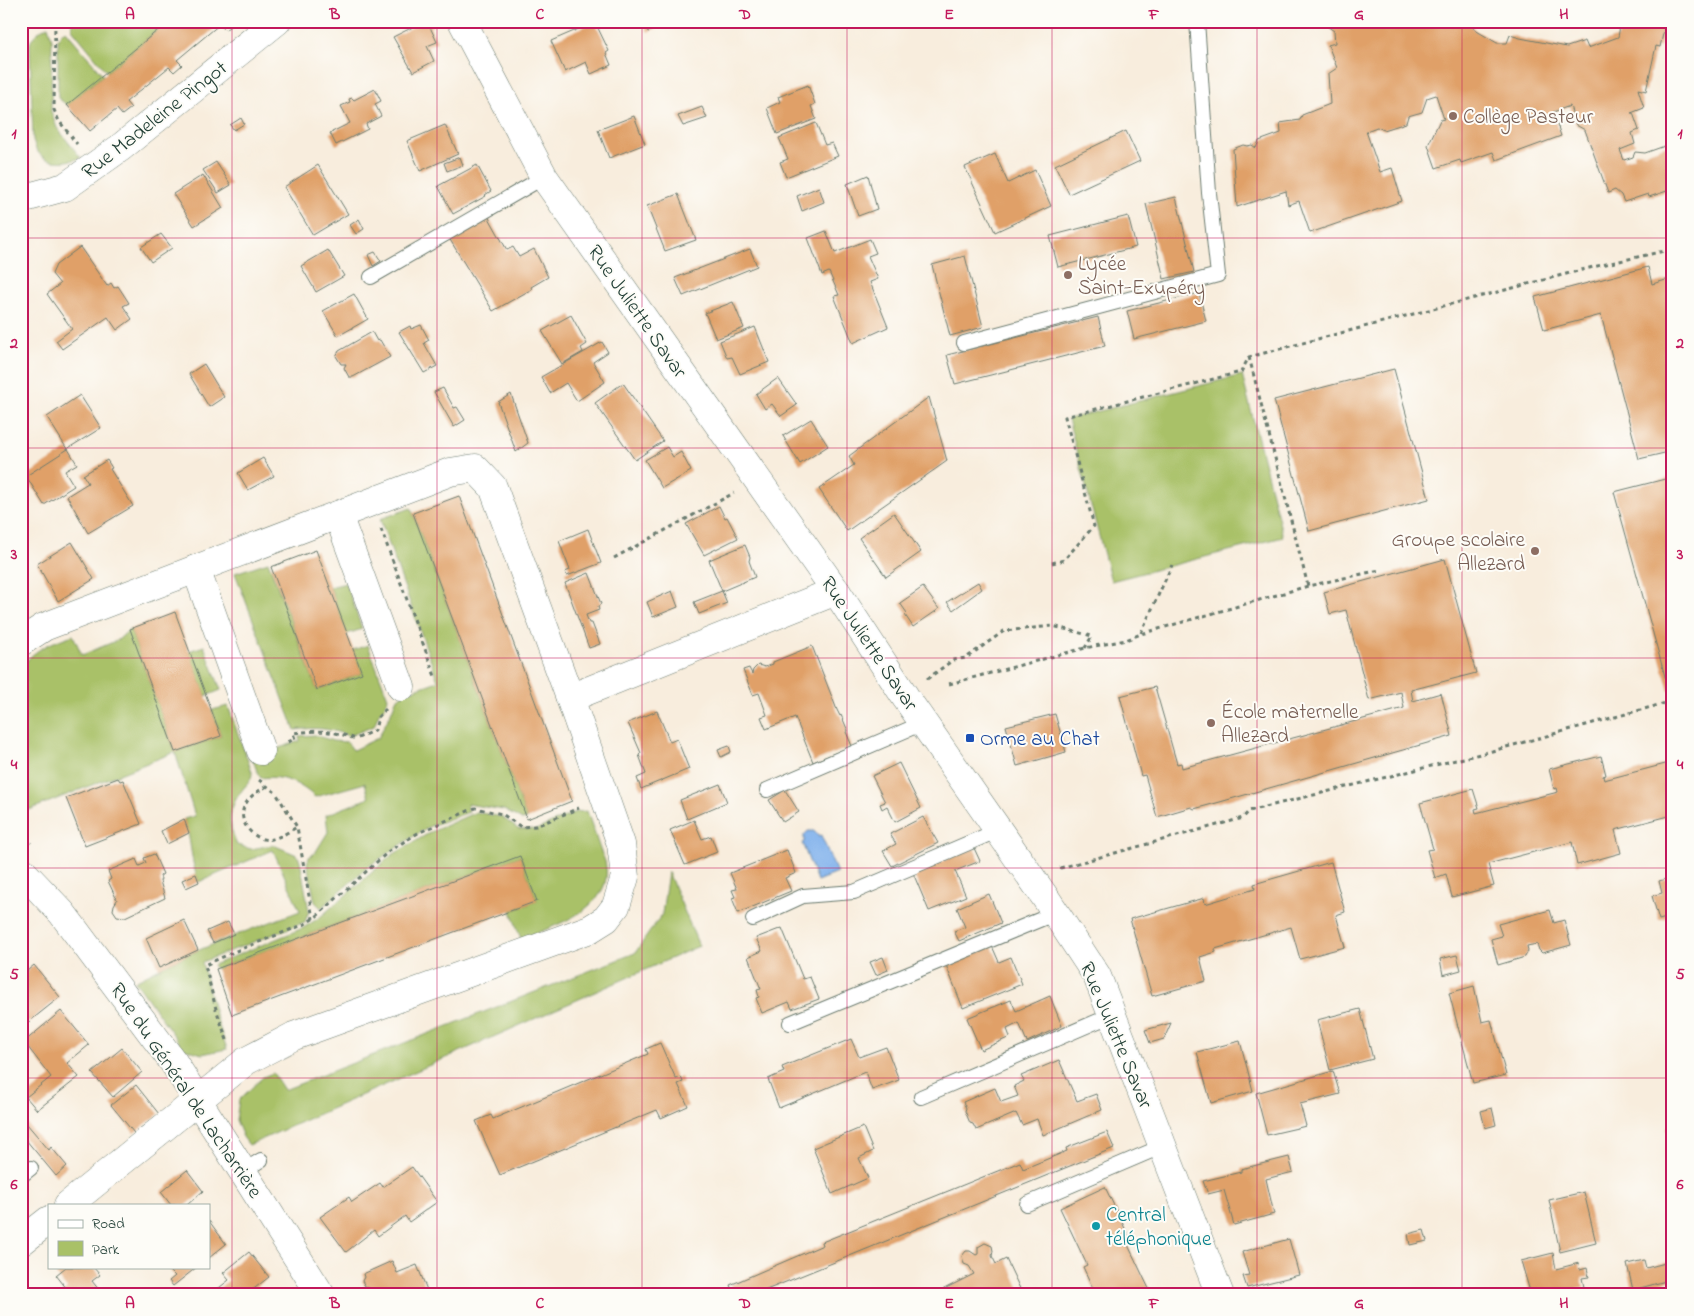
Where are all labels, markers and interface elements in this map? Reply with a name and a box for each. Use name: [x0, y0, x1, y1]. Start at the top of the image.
text: A: [125, 3, 135, 27]
text: B: [329, 3, 341, 27]
text: C: [536, 3, 545, 27]
text: D: [738, 3, 751, 27]
text: E: [944, 3, 954, 27]
text: F: [1148, 3, 1160, 27]
text: G: [1354, 3, 1364, 27]
text: H: [1559, 3, 1569, 27]
street label: Rue Madeleine Pingot: [76, 54, 236, 189]
place label: Collège Pasteur: [1463, 103, 1594, 135]
marker: Collège Pasteur: [1447, 110, 1459, 122]
text: 1: [11, 122, 17, 146]
text: 1: [1677, 122, 1683, 146]
street label: Rue Juliette Savar: [579, 239, 694, 385]
place label: Lycée Saint-Exupéry: [1078, 250, 1205, 306]
marker: Lycée Saint-Exupéry: [1062, 269, 1074, 281]
text: 2: [9, 332, 18, 356]
text: 2: [1675, 332, 1684, 356]
place label: Groupe scolaire Allezard: [1392, 526, 1526, 580]
text: 3: [10, 543, 18, 567]
text: 3: [1676, 543, 1684, 567]
marker: Groupe scolaire Allezard: [1529, 545, 1541, 557]
street label: Rue Juliette Savar: [812, 571, 925, 718]
place label: École maternelle Allezard: [1221, 698, 1359, 752]
marker: École maternelle Allezard: [1205, 717, 1217, 729]
place label: Orme au Chat: [980, 725, 1100, 755]
marker: Orme au Chat: [964, 732, 976, 744]
text: 4: [10, 753, 18, 777]
text: 4: [1676, 753, 1684, 777]
street label: Rue Juliette Savar: [1071, 958, 1160, 1114]
text: 5: [9, 963, 19, 987]
text: 5: [1675, 963, 1685, 987]
street label: Rue du Général de Lacharrière: [102, 977, 269, 1205]
text: 6: [9, 1173, 18, 1197]
text: 6: [1675, 1173, 1684, 1197]
place label: Central téléphonique: [1106, 1201, 1212, 1255]
legend: [48, 1204, 210, 1268]
text: Road: [92, 1213, 125, 1235]
marker: Central téléphonique: [1090, 1220, 1102, 1232]
text: Park: [92, 1239, 120, 1261]
text: A: [125, 1292, 135, 1316]
text: B: [329, 1292, 341, 1316]
text: C: [536, 1292, 545, 1316]
text: D: [738, 1292, 751, 1316]
text: E: [944, 1292, 954, 1316]
text: F: [1148, 1292, 1160, 1316]
text: G: [1354, 1292, 1364, 1316]
text: H: [1559, 1292, 1569, 1316]

